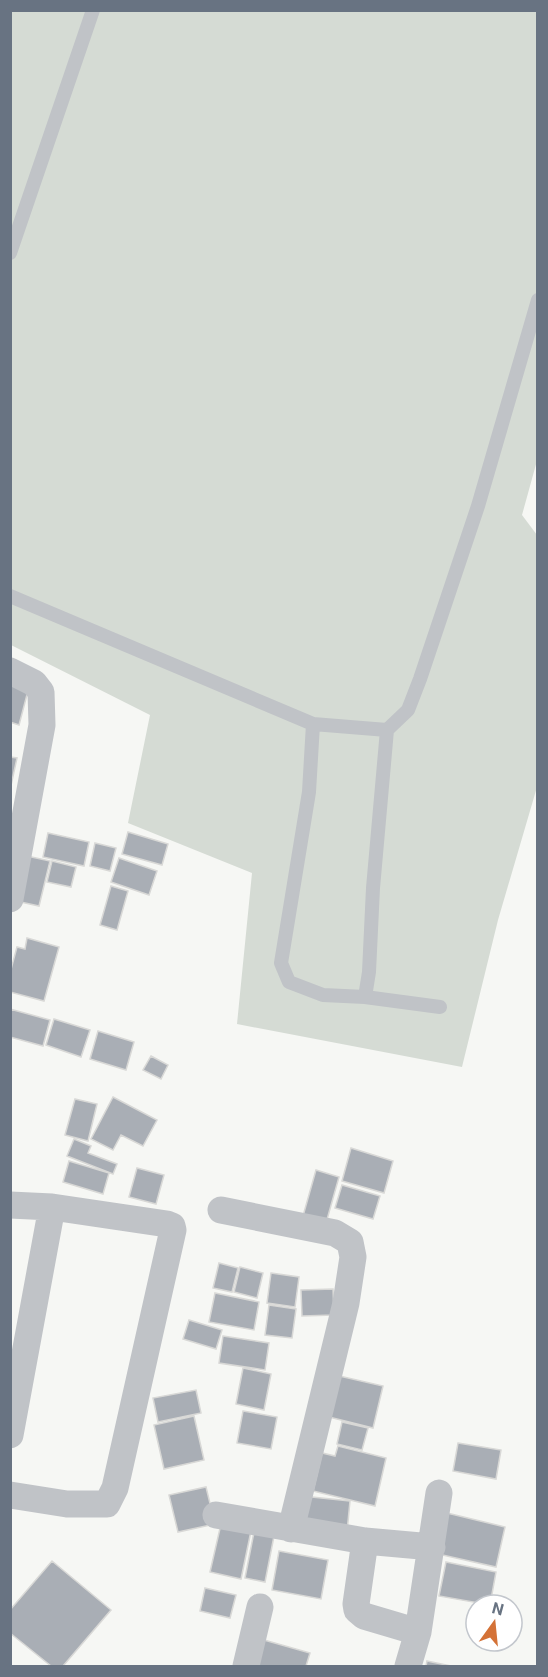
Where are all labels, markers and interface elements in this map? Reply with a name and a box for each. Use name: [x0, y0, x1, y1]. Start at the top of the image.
north arrow: [464, 1593, 524, 1653]
text: N: [490, 1598, 506, 1620]

